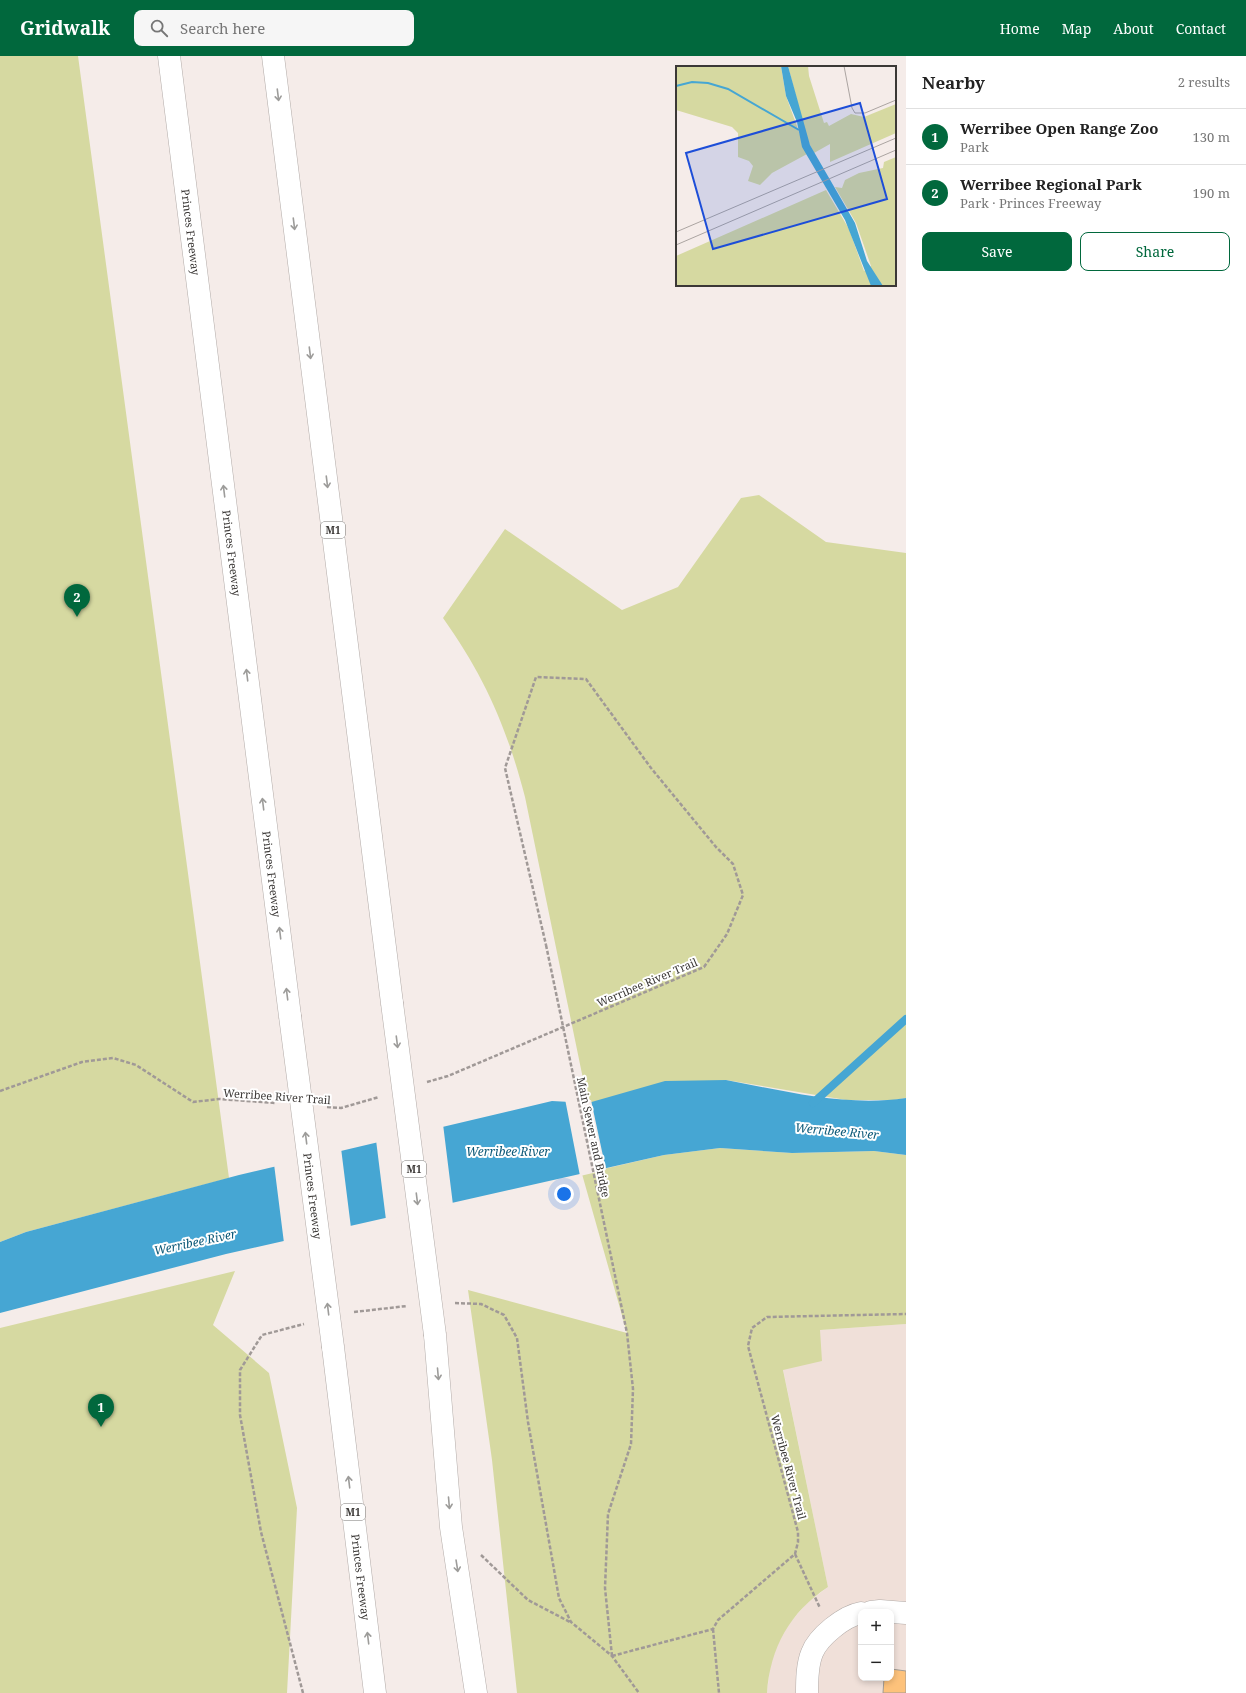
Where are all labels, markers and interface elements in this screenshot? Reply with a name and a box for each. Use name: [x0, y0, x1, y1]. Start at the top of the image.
search box: [134, 10, 414, 46]
text: Gridwalk: [20, 15, 110, 41]
icon: search: [148, 17, 170, 39]
text: Search here: [180, 18, 265, 38]
text: Home: [1000, 19, 1040, 38]
text: Map: [1062, 19, 1091, 38]
text: About: [1113, 19, 1154, 38]
text: Contact: [1176, 19, 1226, 38]
inset map: [676, 66, 896, 286]
text: Nearby: [922, 71, 985, 94]
text: 2 results: [1178, 73, 1230, 91]
one-way arrow: [274, 88, 282, 101]
text: Werribee Open Range Zoo: [960, 118, 1158, 138]
text: 1: [931, 128, 939, 146]
text: 130 m: [1193, 128, 1230, 146]
text: Park: [960, 138, 989, 156]
text: Werribee Regional Park: [960, 174, 1142, 194]
text: 2: [931, 184, 939, 202]
text: 190 m: [1193, 184, 1230, 202]
street label: Princes Freeway: [178, 188, 204, 277]
text: Park · Princes Freeway: [960, 194, 1101, 212]
one-way arrow: [290, 217, 298, 230]
button: Save: [922, 232, 1072, 271]
button: Share: [1080, 232, 1230, 271]
one-way arrow: [307, 346, 314, 359]
one-way arrow: [323, 475, 331, 488]
one-way arrow: [220, 485, 228, 498]
street label: Princes Freeway: [219, 509, 245, 598]
road number: M1: [321, 522, 345, 538]
pin: 2: [64, 584, 90, 617]
one-way arrow: [243, 669, 251, 682]
one-way arrow: [259, 798, 267, 811]
street label: Princes Freeway: [259, 830, 285, 919]
one-way arrow: [276, 927, 284, 940]
street label: Werribee River Trail: [594, 954, 700, 1010]
one-way arrow: [284, 988, 291, 1001]
one-way arrow: [393, 1035, 401, 1048]
street label: Main Sewer and Bridge: [574, 1075, 614, 1199]
street label: Werribee River Trail: [223, 1085, 332, 1107]
water label: Werribee River: [794, 1119, 880, 1143]
one-way arrow: [302, 1132, 310, 1145]
water label: Werribee River: [466, 1143, 550, 1160]
street label: Princes Freeway: [300, 1152, 326, 1241]
road number: M1: [402, 1161, 426, 1177]
your location: [554, 1184, 574, 1204]
one-way arrow: [414, 1192, 421, 1205]
water label: Werribee River: [152, 1225, 238, 1259]
one-way arrow: [324, 1303, 332, 1316]
one-way arrow: [435, 1367, 442, 1380]
pin: 1: [88, 1394, 114, 1427]
street label: Werribee River Trail: [768, 1413, 810, 1522]
one-way arrow: [345, 1475, 353, 1488]
one-way arrow: [446, 1496, 453, 1509]
road number: M1: [341, 1504, 365, 1520]
street label: Princes Freeway: [348, 1533, 374, 1622]
one-way arrow: [453, 1559, 461, 1572]
map controls: [858, 1609, 894, 1681]
button: +: [858, 1609, 894, 1645]
one-way arrow: [365, 1632, 372, 1645]
button: −: [858, 1645, 894, 1681]

